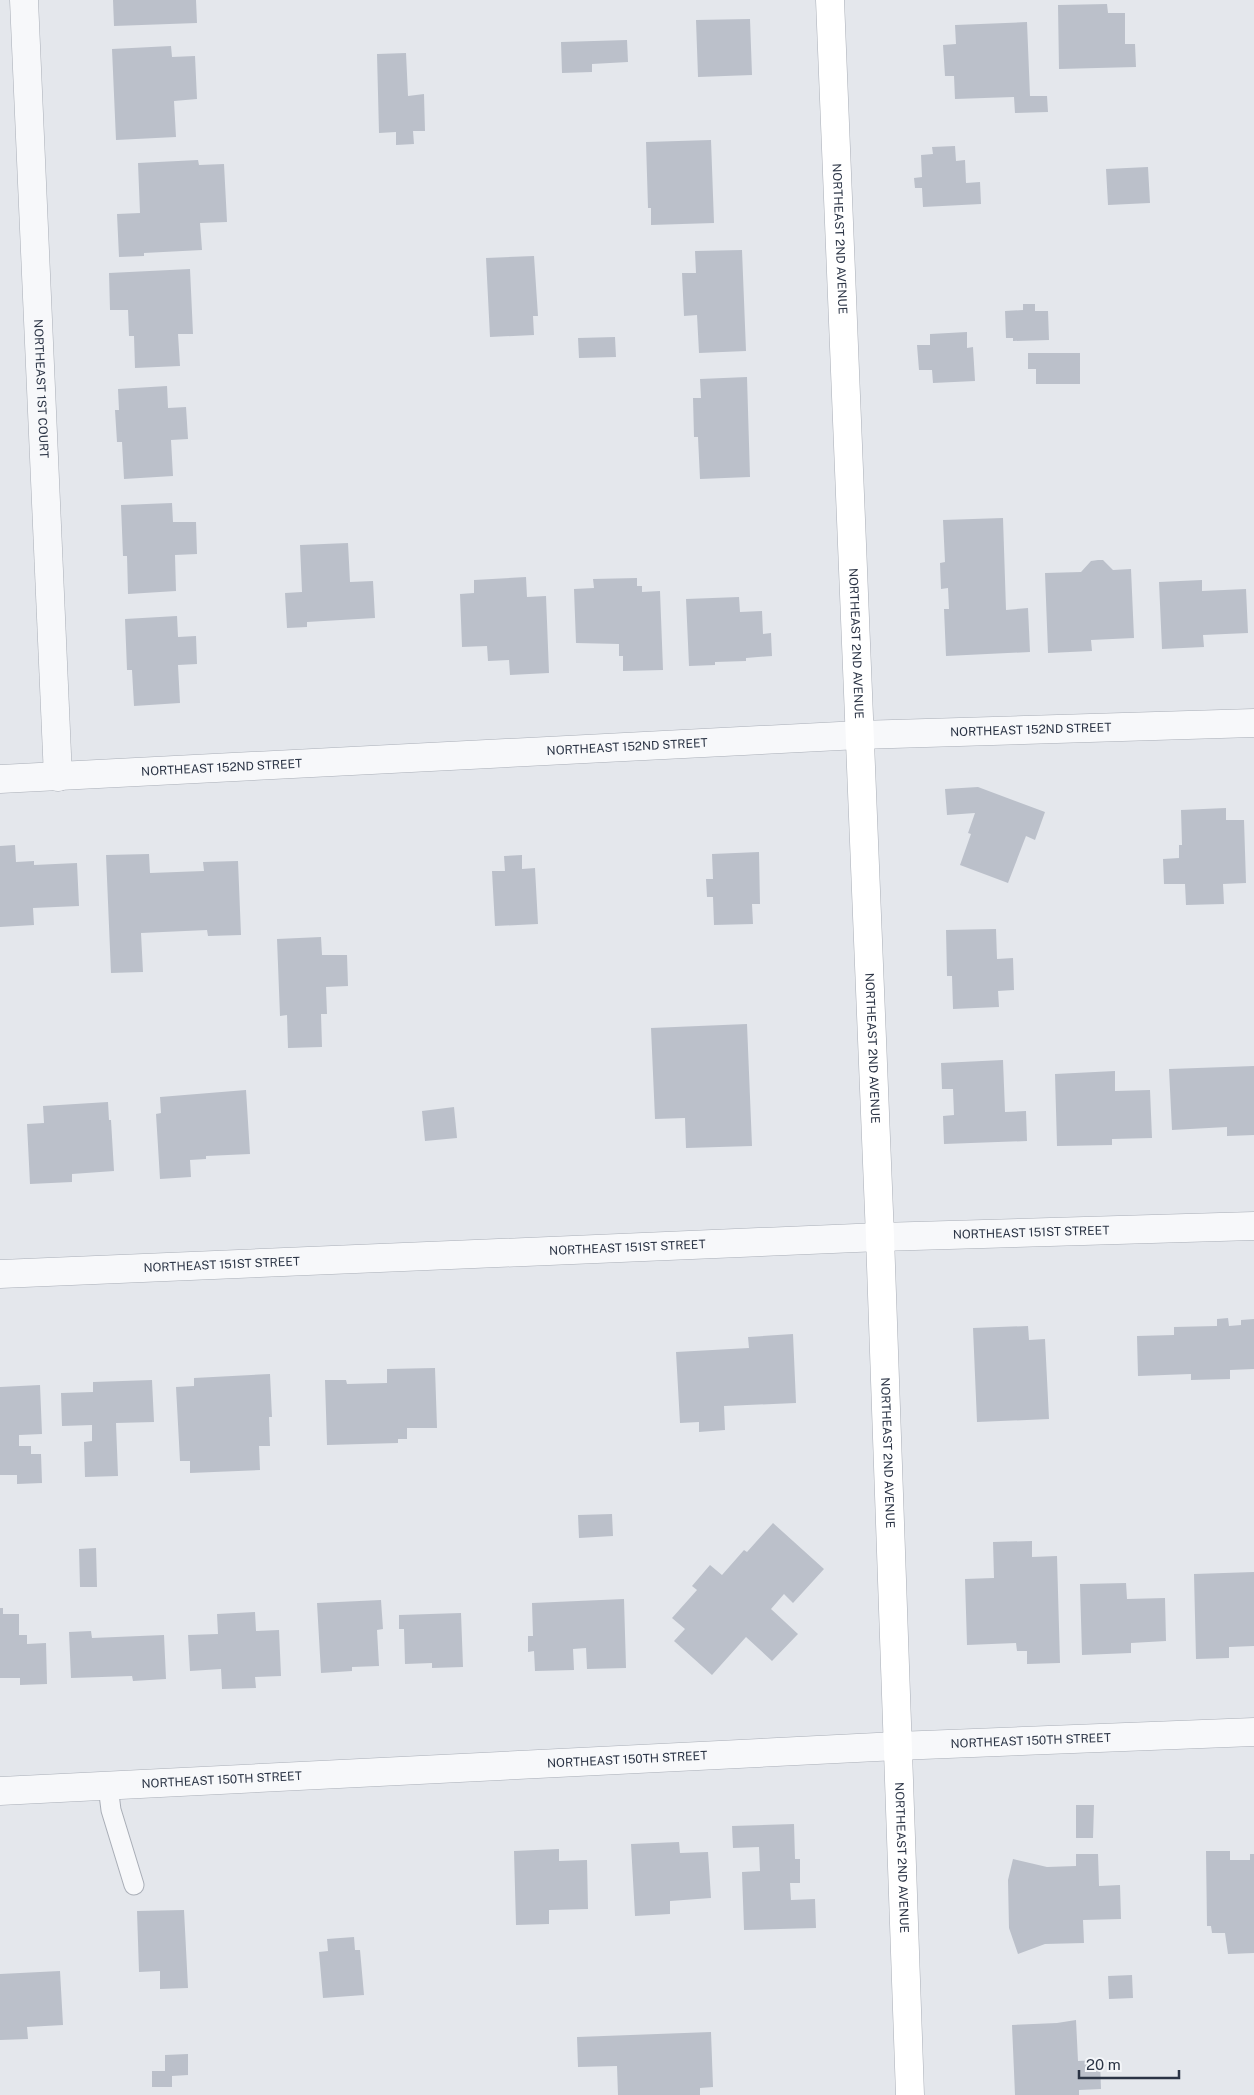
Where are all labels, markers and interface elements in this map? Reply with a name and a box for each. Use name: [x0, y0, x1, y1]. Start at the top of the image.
street label: NORTHEAST 2ND AVENUE: [830, 163, 850, 314]
street label: NORTHEAST 1ST COURT: [31, 319, 51, 458]
street label: NORTHEAST 2ND AVENUE: [846, 568, 866, 719]
street label: NORTHEAST 152ND STREET: [950, 720, 1112, 739]
street label: NORTHEAST 152ND STREET: [546, 736, 708, 758]
street label: NORTHEAST 152ND STREET: [141, 757, 303, 779]
street label: NORTHEAST 2ND AVENUE: [862, 972, 882, 1124]
street label: NORTHEAST 151ST STREET: [953, 1223, 1110, 1242]
street label: NORTHEAST 151ST STREET: [549, 1237, 706, 1258]
street label: NORTHEAST 151ST STREET: [143, 1254, 300, 1275]
street label: NORTHEAST 2ND AVENUE: [878, 1377, 897, 1529]
street label: NORTHEAST 150TH STREET: [950, 1731, 1111, 1751]
street label: NORTHEAST 150TH STREET: [547, 1749, 708, 1771]
street label: NORTHEAST 150TH STREET: [141, 1769, 302, 1791]
street label: NORTHEAST 2ND AVENUE: [892, 1782, 911, 1933]
scale bar: [1079, 2048, 1179, 2080]
text: 20 m: [1086, 2056, 1121, 2073]

